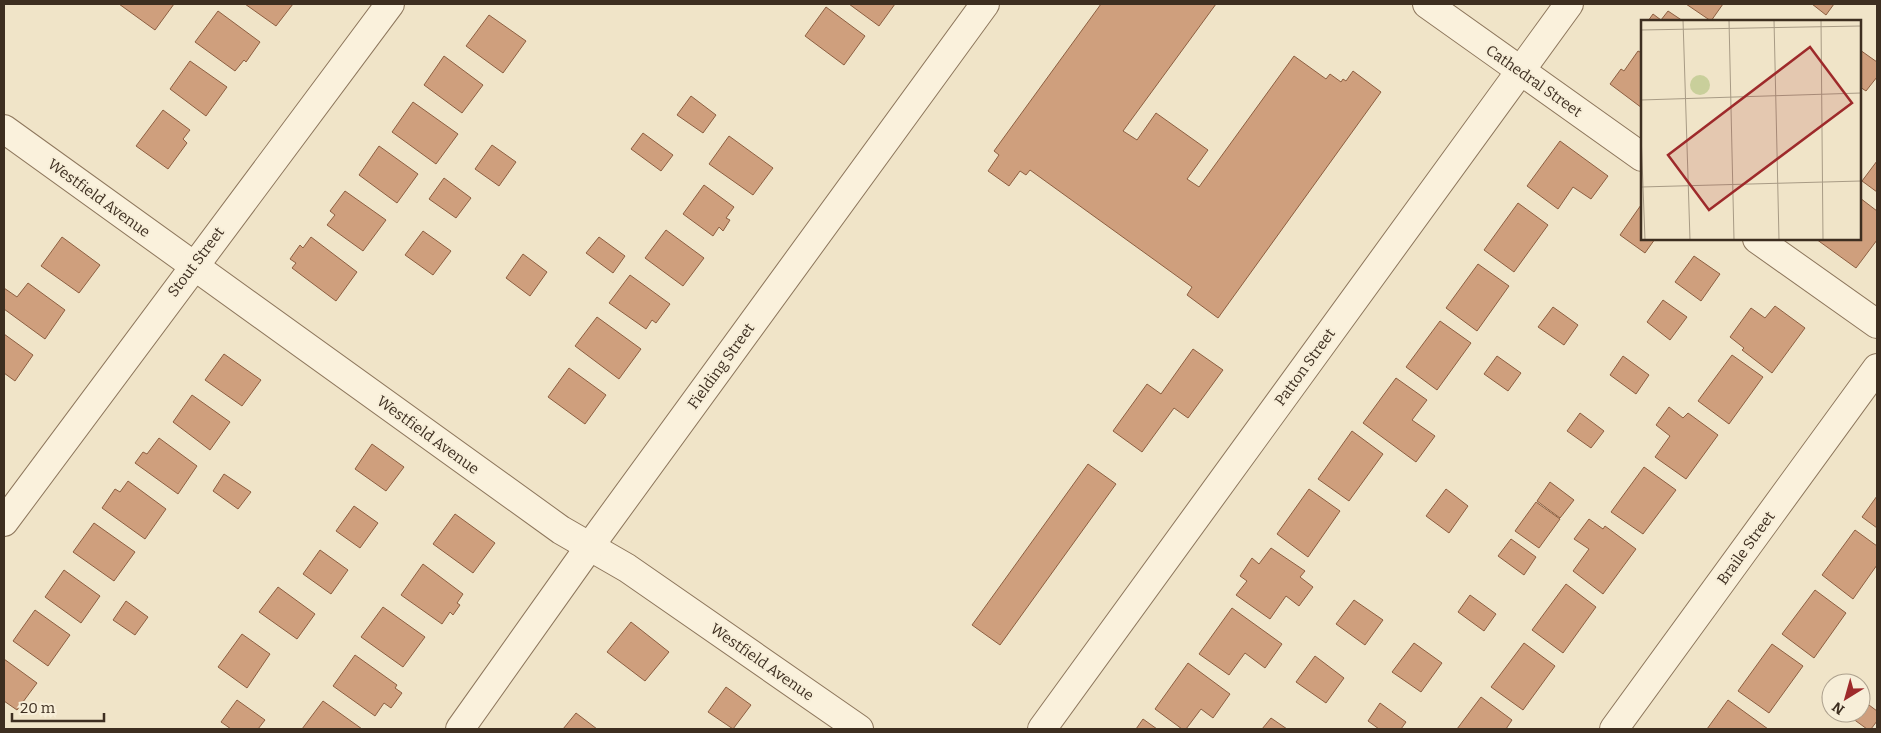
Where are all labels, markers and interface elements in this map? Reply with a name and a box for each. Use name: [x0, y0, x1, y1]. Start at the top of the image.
inset map: [1641, 20, 1861, 240]
street label: Cathedral Street: [1482, 41, 1586, 121]
street label: Westfield Avenue: [44, 155, 154, 241]
street label: Stout Street: [164, 223, 228, 300]
street label: Fielding Street: [684, 319, 759, 412]
street label: Patton Street: [1271, 324, 1339, 409]
street label: Westfield Avenue: [373, 392, 483, 478]
street label: Braile Street: [1713, 507, 1779, 588]
street label: Westfield Avenue: [707, 620, 817, 704]
north arrow: [1821, 673, 1871, 723]
scale bar: [12, 690, 105, 722]
text: N: [1829, 698, 1848, 718]
text: 20 m: [20, 699, 56, 717]

